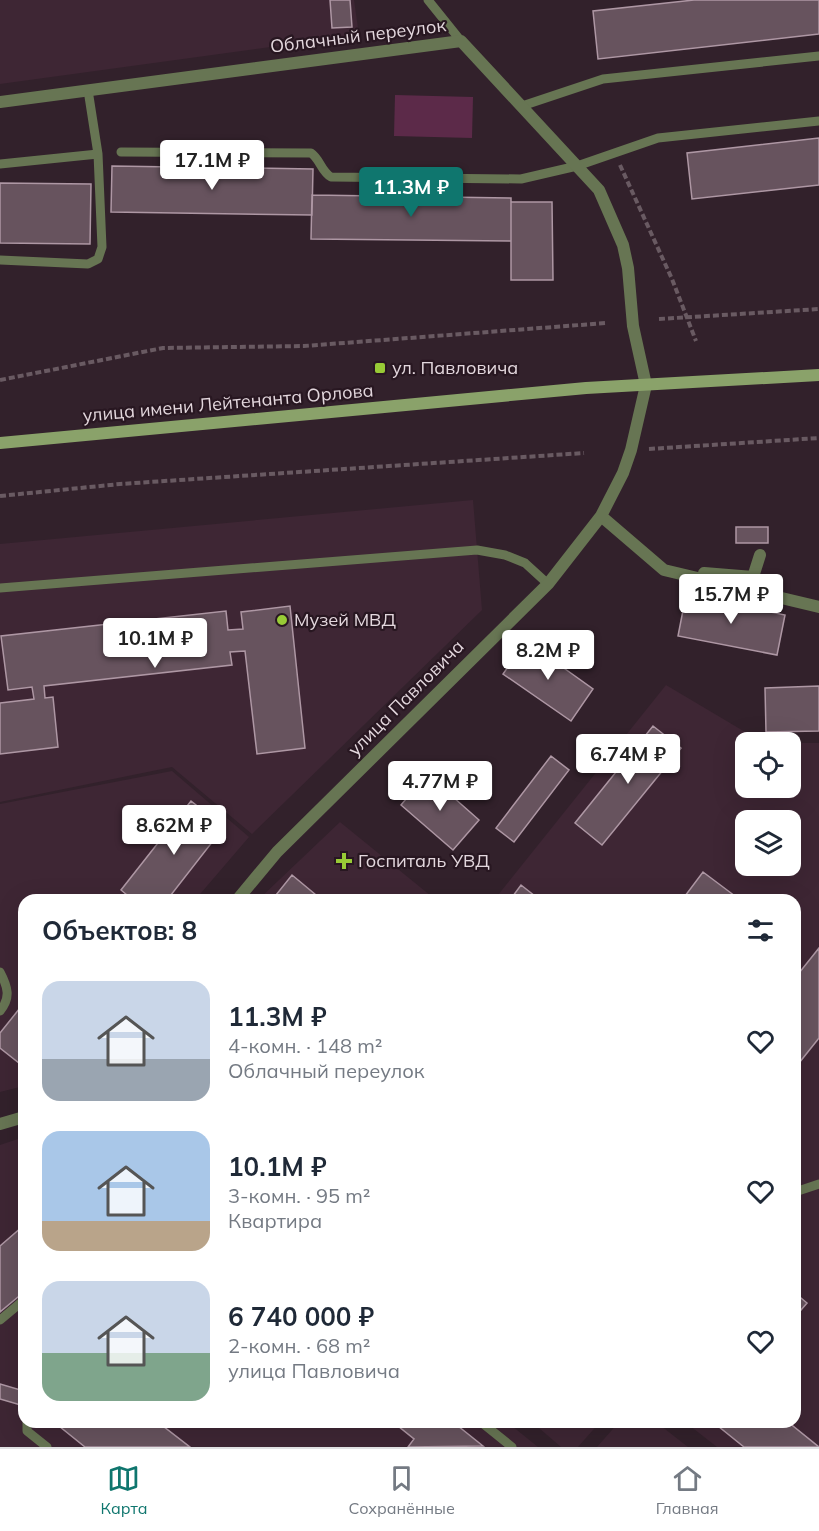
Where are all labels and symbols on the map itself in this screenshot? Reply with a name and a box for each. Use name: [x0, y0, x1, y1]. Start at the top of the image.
street label: Облачный переулок: [269, 13, 447, 58]
pin: 17.1M ₽: [157, 140, 267, 191]
pin: 11.3M ₽: [356, 167, 466, 218]
place label: ул. Павловича: [392, 356, 518, 379]
marker: ул. Павловича: [373, 361, 387, 375]
street label: улица имени Лейтенанта Орлова: [82, 378, 374, 427]
pin: 15.7M ₽: [676, 574, 786, 625]
place label: Музей МВД: [294, 608, 396, 631]
marker: Музей МВД: [275, 613, 289, 627]
pin: 10.1M ₽: [100, 618, 210, 669]
pin: 8.2M ₽: [499, 630, 597, 681]
street label: улица Павловича: [343, 635, 469, 761]
pin: 6.74M ₽: [573, 734, 683, 785]
pin: 4.77M ₽: [385, 761, 495, 812]
pin: 8.62M ₽: [119, 805, 229, 856]
place label: Госпиталь УВД: [358, 849, 490, 872]
marker: Госпиталь УВД: [335, 852, 353, 870]

